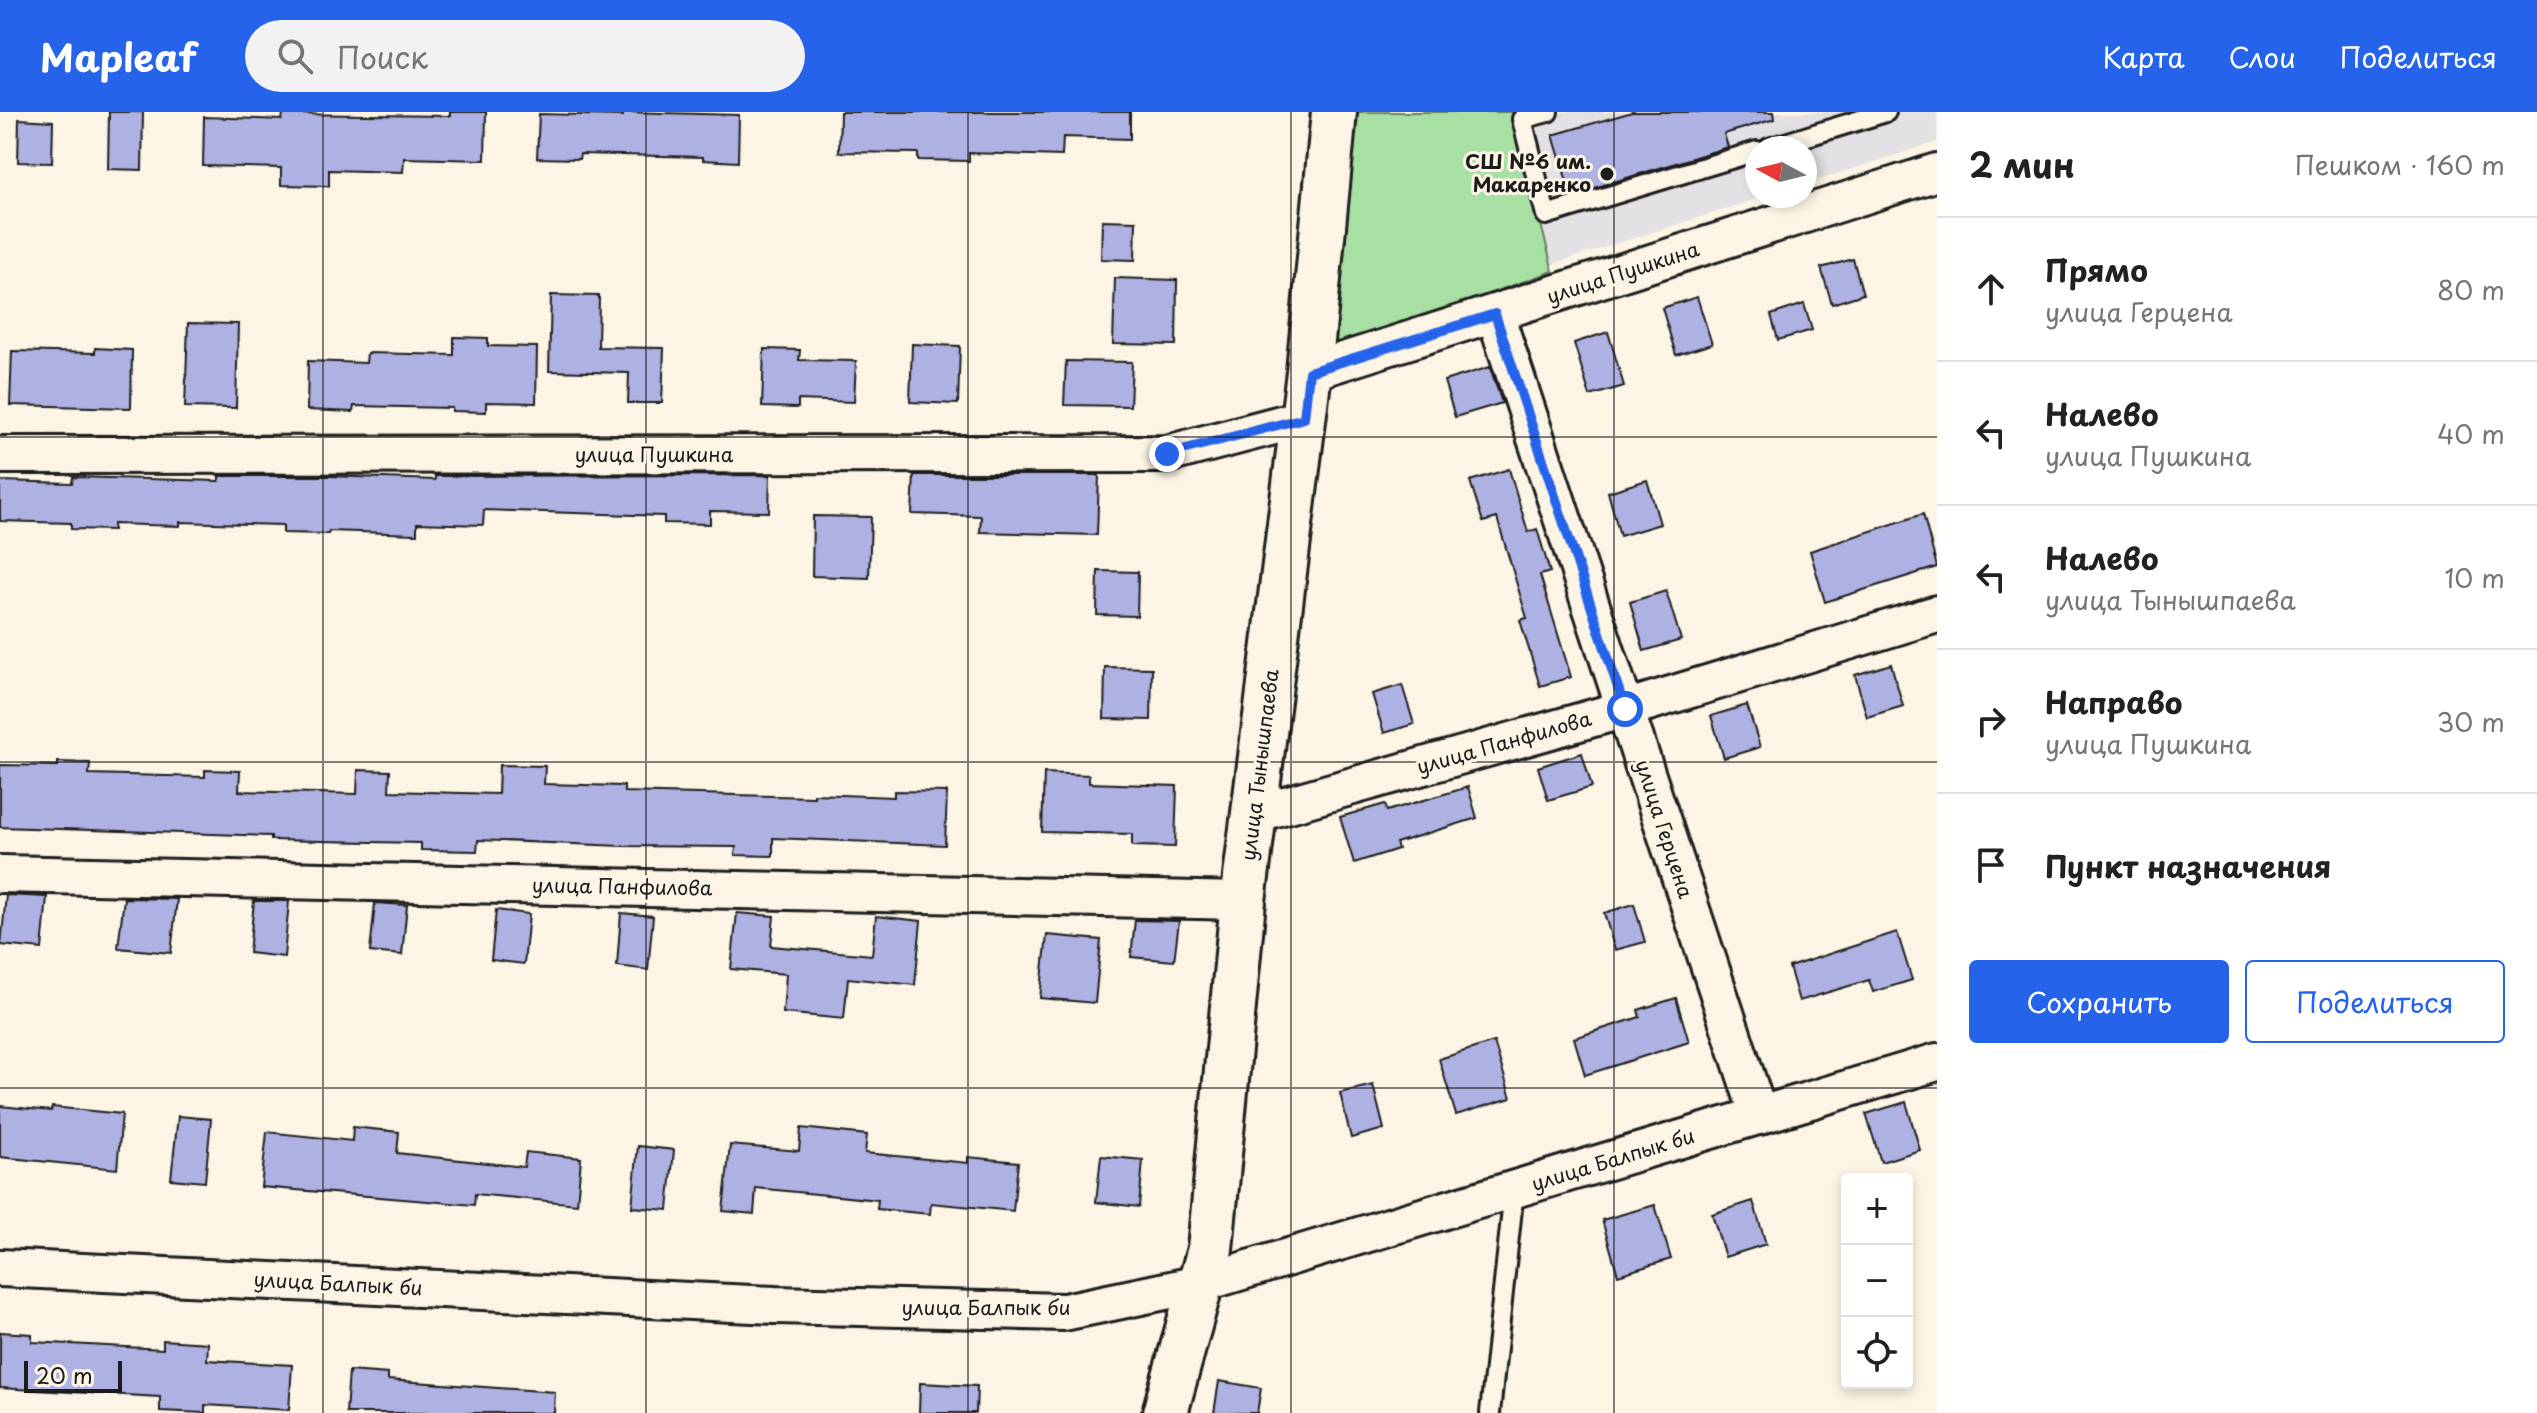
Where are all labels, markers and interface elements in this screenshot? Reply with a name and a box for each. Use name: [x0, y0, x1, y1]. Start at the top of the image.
search box: [245, 20, 805, 92]
text: Mapleaf: [40, 28, 197, 85]
icon: search: [273, 34, 317, 78]
text: Поиск: [337, 34, 428, 79]
text: Карта: [2102, 35, 2185, 78]
text: Слои: [2229, 35, 2296, 78]
text: Поделиться: [2340, 35, 2497, 78]
north arrow: [1745, 136, 1817, 208]
text: 2 мин: [1969, 138, 2075, 190]
text: Пешком · 160 m: [2295, 145, 2505, 184]
place label: СШ №6 им. Макаренко: [1465, 146, 1591, 199]
marker: СШ №6 им. Макаренко: [1598, 165, 1616, 183]
street label: улица Пушкина: [1543, 233, 1703, 311]
text: Прямо: [2045, 247, 2148, 292]
icon: ahead: [1969, 267, 2013, 311]
text: 80 m: [2437, 270, 2505, 309]
text: улица Герцена: [2045, 292, 2233, 331]
text: Налево: [2045, 391, 2159, 436]
icon: left: [1969, 411, 2013, 455]
text: 40 m: [2437, 414, 2505, 453]
route end: [1149, 436, 1185, 472]
text: улица Пушкина: [2045, 436, 2251, 475]
street label: улица Пушкина: [575, 439, 734, 469]
text: Налево: [2045, 535, 2159, 580]
icon: left: [1969, 555, 2013, 599]
text: 10 m: [2444, 558, 2505, 597]
text: улица Тынышпаева: [2045, 580, 2296, 619]
street label: улица Тынышпаева: [1232, 667, 1286, 862]
text: Направо: [2045, 679, 2183, 724]
route start: [1607, 691, 1643, 727]
icon: right: [1969, 699, 2013, 743]
text: 30 m: [2437, 702, 2505, 741]
street label: улица Панфилова: [1413, 703, 1595, 781]
text: улица Пушкина: [2045, 724, 2251, 763]
street label: улица Герцена: [1628, 755, 1702, 902]
icon: arrive: [1969, 843, 2013, 887]
text: Пункт назначения: [2045, 843, 2331, 888]
street label: улица Панфилова: [532, 869, 713, 903]
button: Сохранить: [1969, 960, 2229, 1043]
button: Поделиться: [2245, 960, 2505, 1043]
street label: улица Балпык би: [1527, 1120, 1698, 1198]
map controls: [1841, 1173, 1913, 1389]
button: +: [1841, 1173, 1913, 1245]
button: −: [1841, 1245, 1913, 1317]
street label: улица Балпык би: [253, 1264, 423, 1302]
street label: улица Балпык би: [901, 1292, 1071, 1322]
button: locate: [1841, 1317, 1913, 1389]
scale bar: [24, 1357, 122, 1393]
text: 20 m: [36, 1358, 93, 1391]

